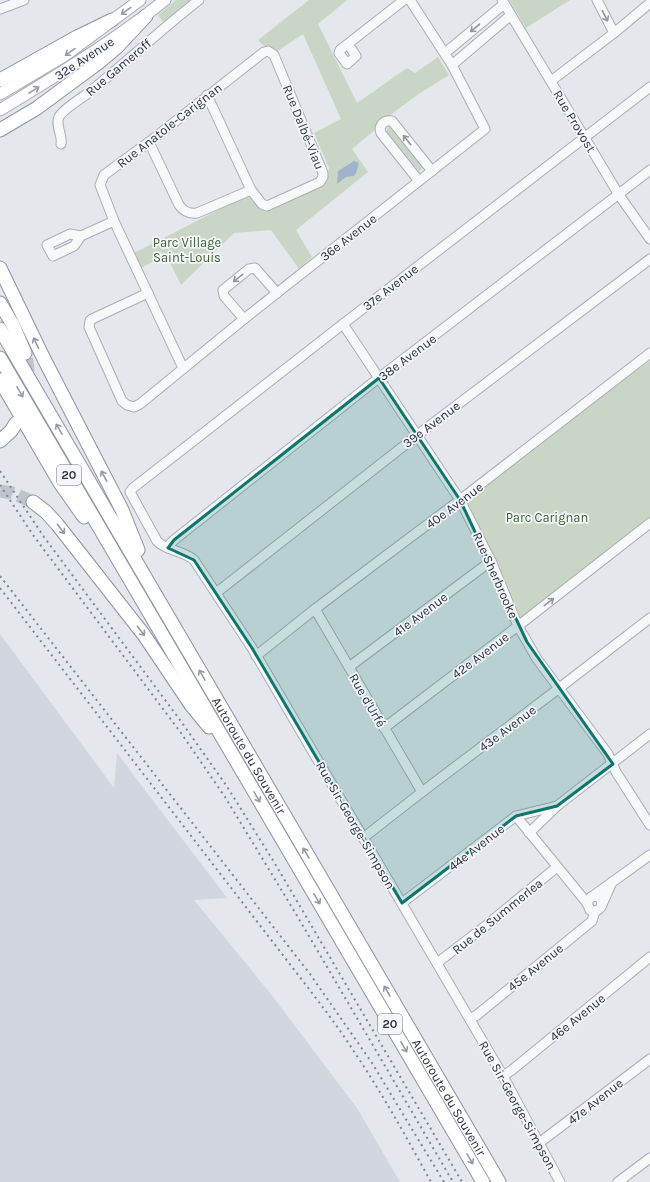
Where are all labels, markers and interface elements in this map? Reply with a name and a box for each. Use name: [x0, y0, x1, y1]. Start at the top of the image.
one-way arrow: [121, 6, 132, 15]
one-way arrow: [602, 10, 610, 22]
one-way arrow: [469, 24, 480, 33]
street label: 32e Avenue: [52, 34, 117, 83]
street label: Rue Gameroff: [83, 35, 154, 99]
one-way arrow: [64, 47, 75, 56]
street label: Rue Anatole-Carignan: [114, 80, 225, 171]
street label: Rue Dalbé-Viau: [280, 83, 327, 172]
one-way arrow: [28, 85, 40, 93]
street label: Rue Provost: [550, 87, 599, 155]
one-way arrow: [403, 135, 412, 146]
street label: 36e Avenue: [317, 210, 380, 264]
park label: Parc Village Saint-Louis: [153, 235, 222, 265]
street label: 37e Avenue: [360, 261, 421, 314]
one-way arrow: [233, 273, 244, 282]
street label: 38e Avenue: [376, 331, 439, 384]
one-way arrow: [32, 337, 39, 349]
one-way arrow: [16, 386, 24, 398]
street label: 39e Avenue: [400, 398, 463, 451]
one-way arrow: [54, 423, 62, 435]
road number: 20: [57, 465, 81, 485]
one-way arrow: [99, 470, 107, 482]
street label: 40e Avenue: [423, 479, 486, 532]
park label: Parc Carignan: [506, 510, 588, 525]
one-way arrow: [57, 523, 65, 534]
street label: Rue Sherbrooke: [470, 530, 521, 621]
street label: 41e Avenue: [390, 589, 451, 640]
one-way arrow: [544, 598, 555, 606]
one-way arrow: [137, 626, 145, 637]
street label: 42e Avenue: [449, 629, 512, 682]
one-way arrow: [198, 669, 206, 681]
street label: Rue d'Urfé: [346, 671, 389, 730]
street label: Autoroute du Souvenir: [209, 695, 289, 817]
street label: 43e Avenue: [476, 702, 539, 755]
street label: Rue Sir-George-Simpson: [313, 759, 398, 892]
one-way arrow: [254, 791, 262, 803]
street label: 44e Avenue: [445, 821, 508, 874]
one-way arrow: [302, 848, 310, 859]
street label: Rue de Summerlea: [449, 875, 546, 957]
one-way arrow: [314, 893, 322, 905]
street label: 45e Avenue: [504, 940, 566, 994]
one-way arrow: [383, 985, 391, 997]
street label: 46e Avenue: [546, 990, 608, 1044]
road number: 20: [378, 1014, 402, 1034]
street label: Autoroute du Souvenir: [409, 1036, 489, 1159]
street label: Rue Sir-George-Simpson: [476, 1038, 559, 1172]
one-way arrow: [401, 1041, 409, 1053]
street label: 47e Avenue: [565, 1075, 626, 1128]
one-way arrow: [466, 1153, 474, 1164]

